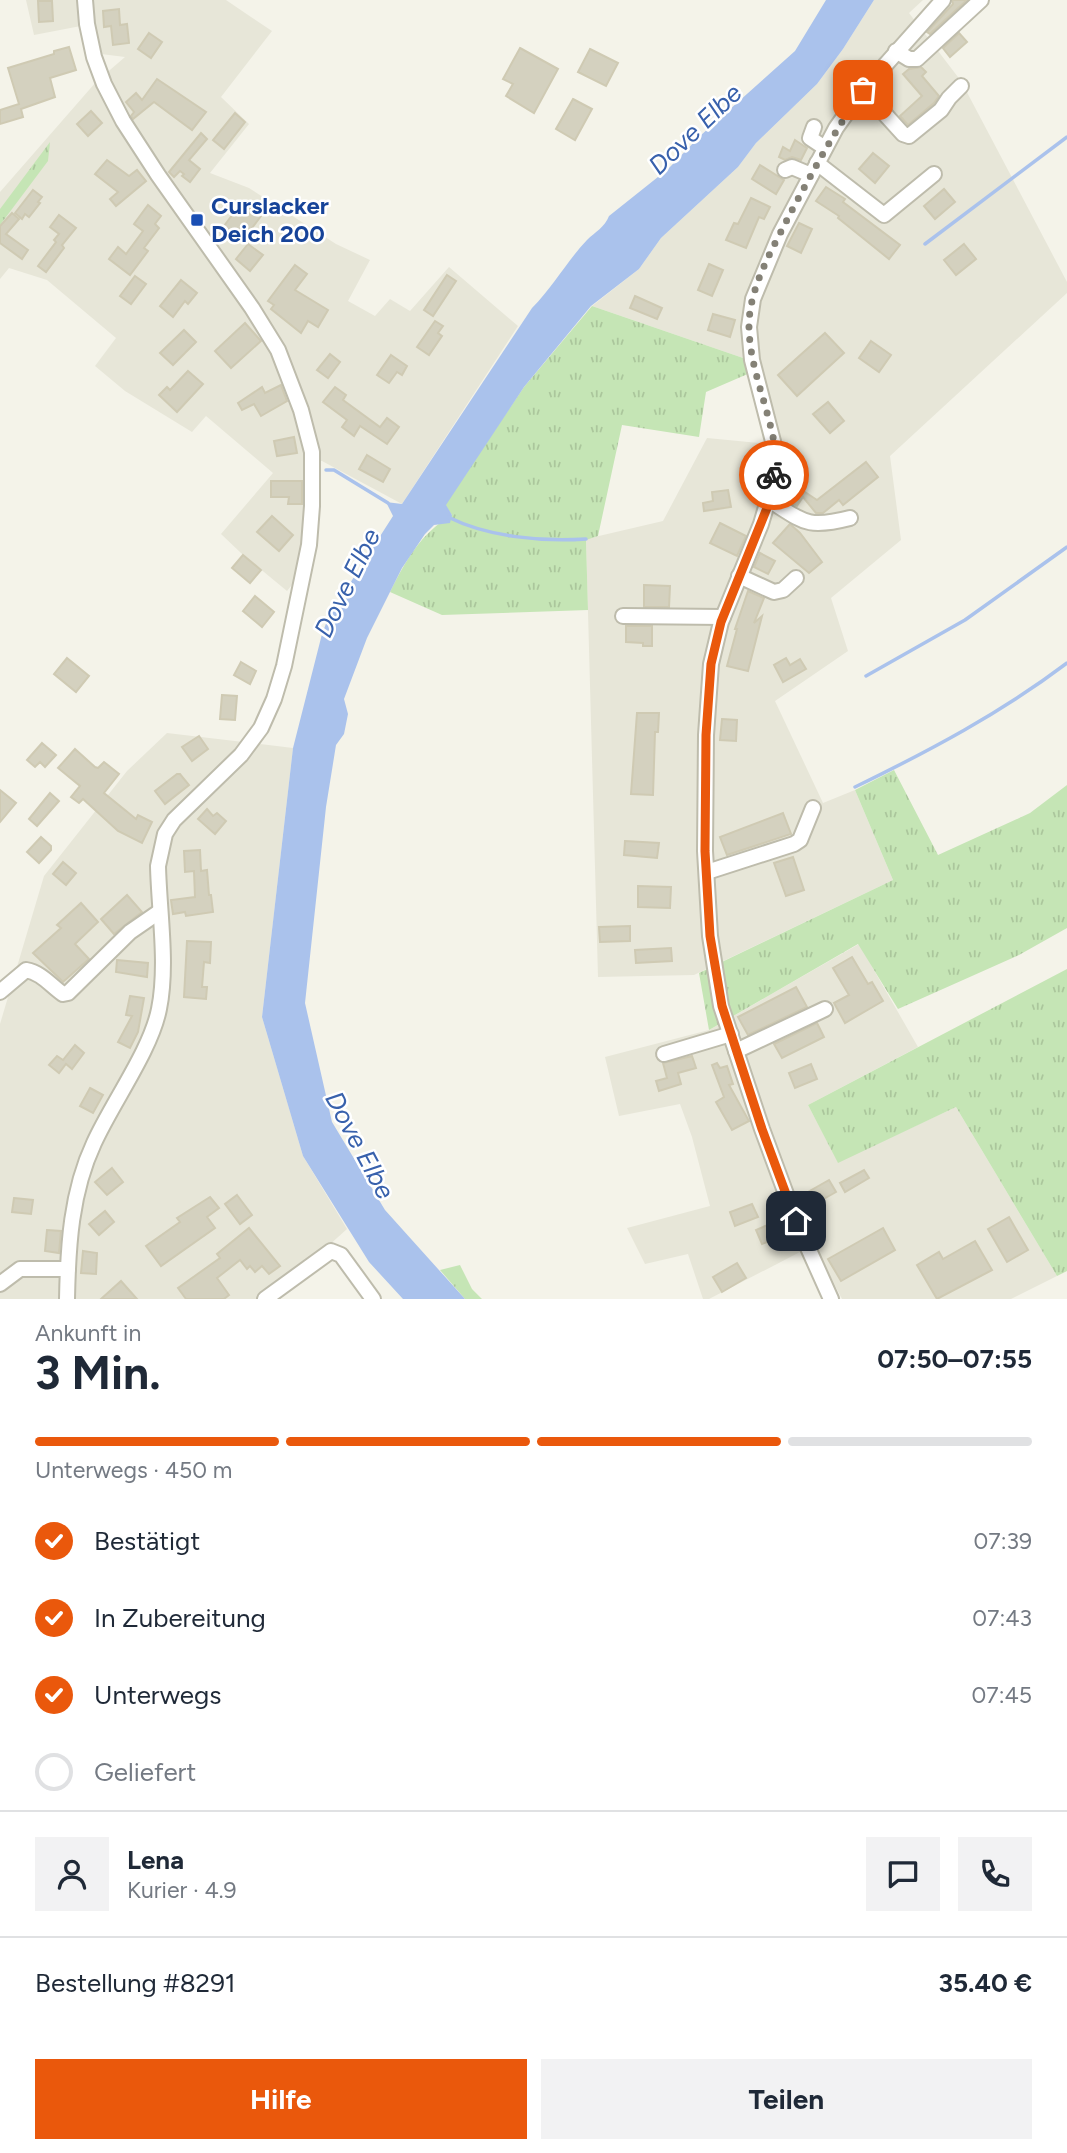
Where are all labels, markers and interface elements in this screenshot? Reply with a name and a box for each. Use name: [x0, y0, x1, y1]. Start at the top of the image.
pin: [833, 60, 893, 120]
icon: bag: [844, 71, 882, 109]
water label: Dove Elbe: [642, 77, 748, 181]
place label: Curslacker Deich 200: [211, 191, 329, 248]
marker: Curslacker Deich 200: [189, 212, 205, 228]
courier: [739, 440, 809, 510]
icon: bike: [755, 456, 793, 494]
water label: Dove Elbe: [307, 523, 387, 643]
water label: Dove Elbe: [318, 1086, 402, 1204]
pin: [766, 1191, 826, 1251]
icon: home: [777, 1202, 815, 1240]
text: Ankunft in: [35, 1319, 141, 1347]
text: 07:50–07:55: [877, 1343, 1032, 1375]
text: 3 Min.: [35, 1345, 161, 1401]
text: Unterwegs · 450 m: [35, 1456, 232, 1484]
icon: check: [35, 1522, 73, 1560]
text: Bestätigt: [94, 1525, 200, 1557]
text: 07:39: [974, 1527, 1032, 1555]
icon: check: [35, 1599, 73, 1637]
text: In Zubereitung: [94, 1602, 266, 1634]
text: 07:43: [972, 1604, 1032, 1632]
icon: check: [35, 1676, 73, 1714]
text: Unterwegs: [94, 1679, 221, 1711]
text: 07:45: [972, 1681, 1032, 1709]
text: Geliefert: [94, 1756, 196, 1788]
button: person: [35, 1837, 109, 1911]
button: chat: [866, 1837, 940, 1911]
button: phone: [958, 1837, 1032, 1911]
text: Lena: [127, 1844, 184, 1876]
text: Kurier · 4.9: [127, 1876, 237, 1904]
text: Bestellung #8291: [35, 1967, 236, 1999]
text: 35.40 €: [938, 1967, 1032, 1999]
button: Hilfe: [35, 2059, 527, 2139]
button: Teilen: [541, 2059, 1032, 2139]

